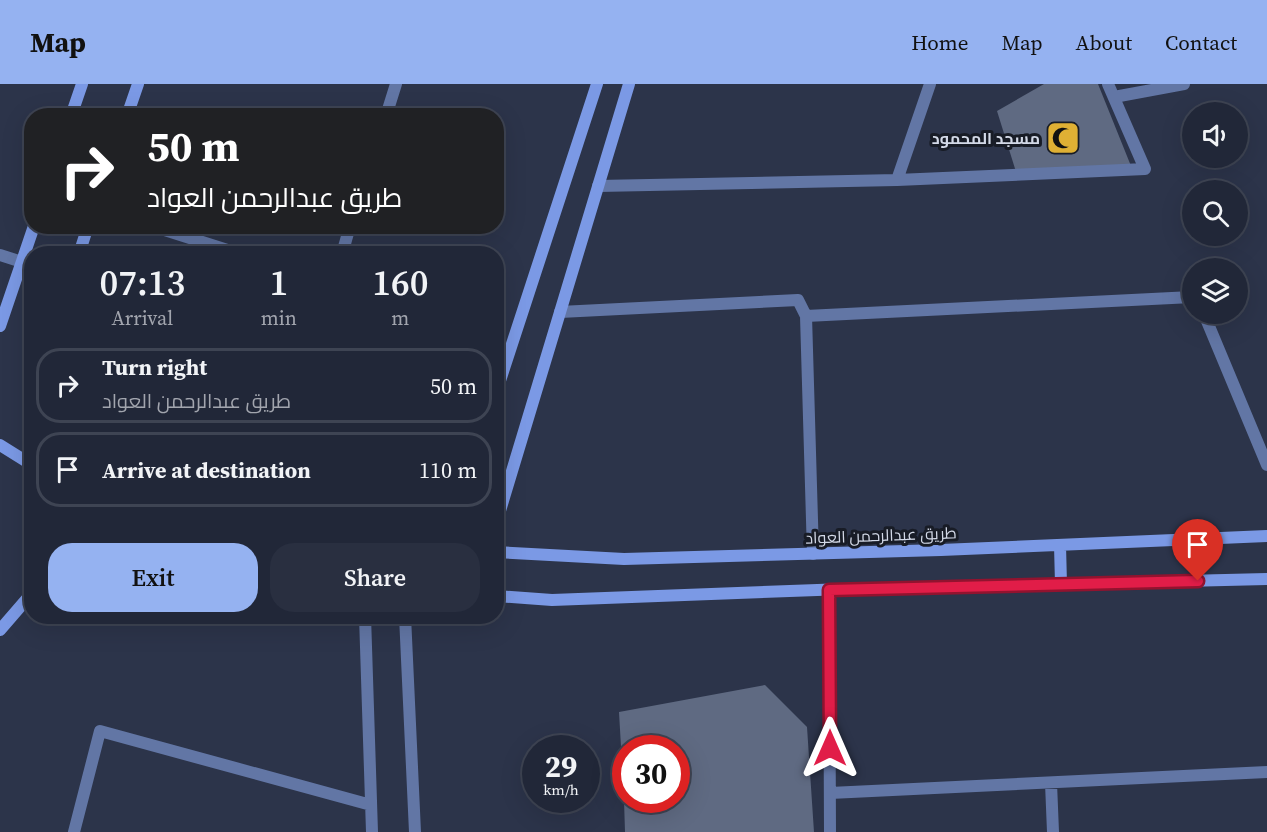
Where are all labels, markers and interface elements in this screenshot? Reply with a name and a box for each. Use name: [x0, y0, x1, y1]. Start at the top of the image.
text: Map: [30, 23, 86, 61]
text: Home: [911, 28, 969, 57]
text: Map: [1002, 28, 1043, 57]
text: About: [1076, 28, 1132, 57]
text: Contact: [1165, 28, 1237, 57]
map controls: [1182, 102, 1248, 324]
button: sound: [1182, 102, 1248, 168]
text: 50 m: [147, 117, 240, 175]
mosque icon: مسجد المحمود: [1045, 120, 1081, 156]
place label: مسجد المحمود: [932, 127, 1040, 149]
icon: right: [48, 132, 126, 210]
text: طريق عبدالرحمن العواد: [147, 179, 402, 216]
button: search: [1182, 180, 1248, 246]
text: 07:13: [100, 258, 185, 307]
text: 1: [269, 258, 288, 307]
text: 160: [372, 258, 428, 307]
button: layers: [1182, 258, 1248, 324]
text: Arrival: [111, 304, 173, 332]
text: min: [261, 304, 297, 332]
text: m: [391, 304, 409, 332]
text: Turn right: [102, 352, 207, 382]
icon: right: [51, 369, 84, 402]
text: 50 m: [430, 371, 477, 401]
text: طريق عبدالرحمن العواد: [102, 387, 291, 415]
icon: arrive: [51, 453, 84, 486]
text: Arrive at destination: [102, 455, 311, 485]
text: 110 m: [419, 455, 477, 485]
pin: [1172, 519, 1223, 581]
street label: طريق عبدالرحمن العواد: [805, 521, 957, 549]
icon: arrive: [1181, 528, 1214, 561]
button: Exit: [48, 543, 258, 612]
button: Share: [270, 543, 480, 612]
position arrow: [798, 716, 862, 780]
speed limit sign: 30: [612, 735, 690, 813]
text: 29: [545, 746, 577, 787]
text: km/h: [543, 779, 579, 800]

